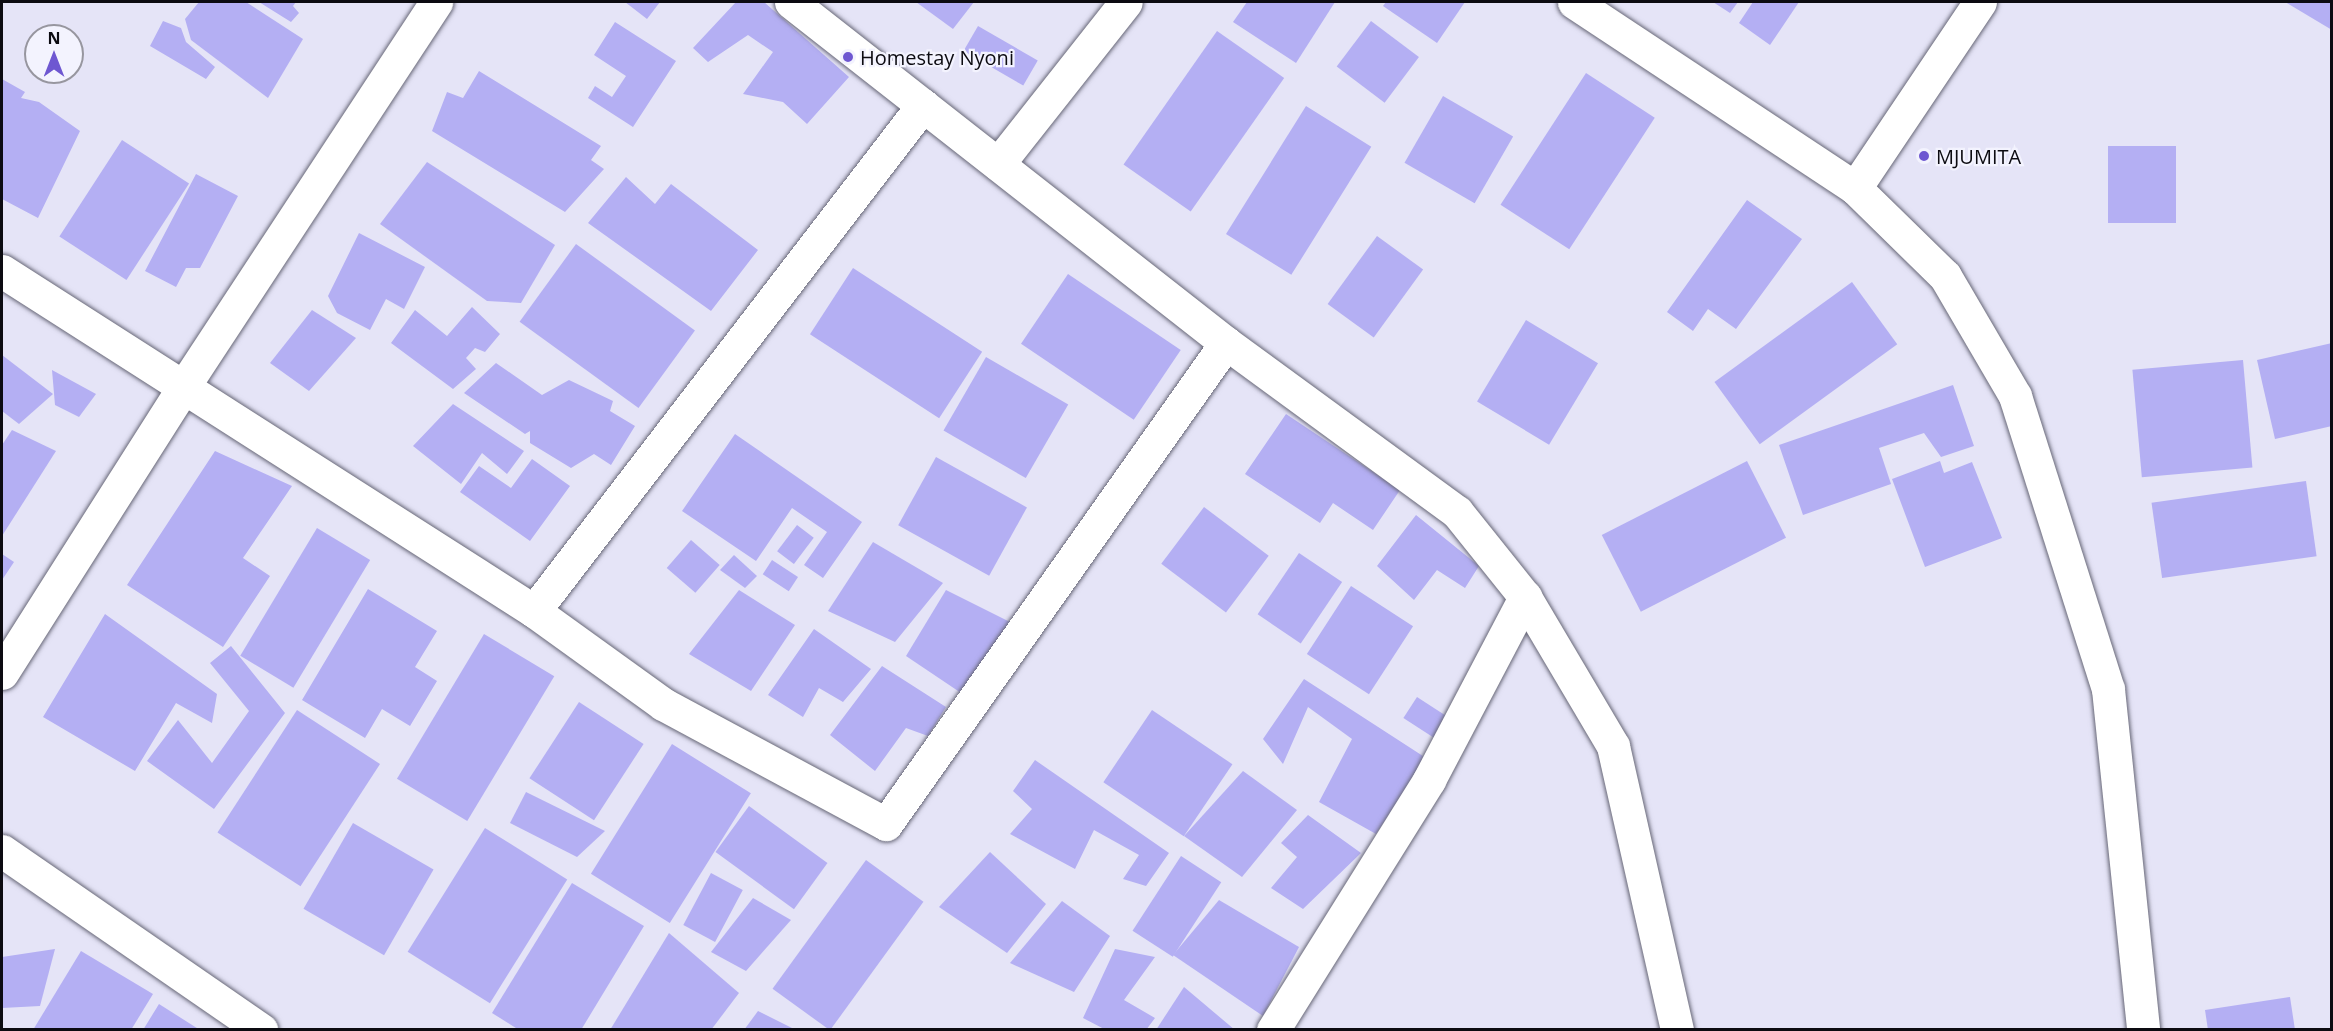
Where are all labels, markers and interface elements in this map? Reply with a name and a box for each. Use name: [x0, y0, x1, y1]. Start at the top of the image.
north arrow: [24, 24, 84, 84]
text: N: [47, 27, 61, 49]
place label: Homestay Nyoni: [860, 45, 1014, 69]
marker: Homestay Nyoni: [841, 50, 855, 64]
place label: MJUMITA: [1936, 144, 2021, 168]
marker: MJUMITA: [1917, 149, 1931, 163]

